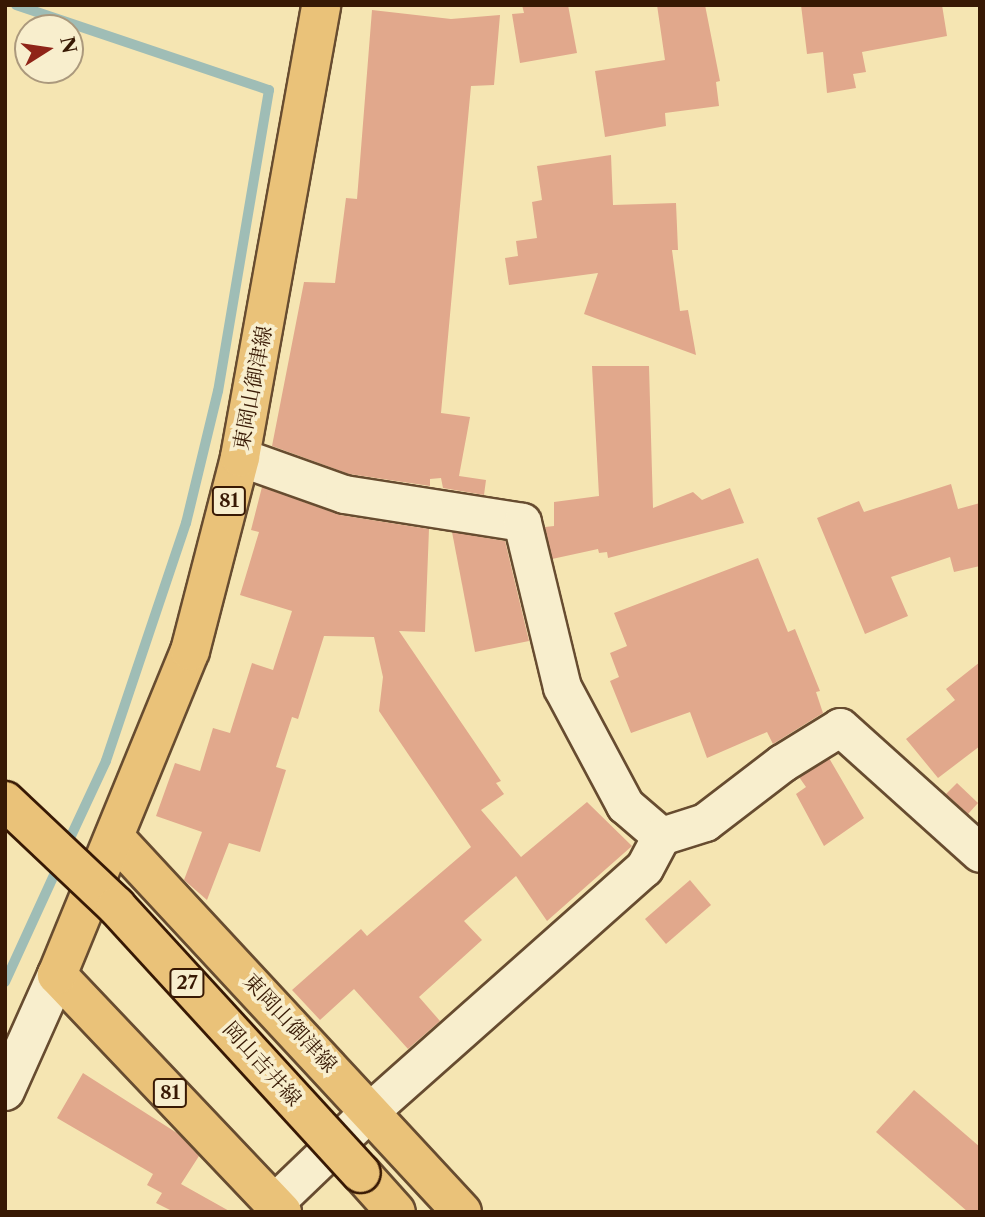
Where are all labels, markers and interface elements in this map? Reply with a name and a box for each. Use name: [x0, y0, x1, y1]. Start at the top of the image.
north arrow: [14, 14, 84, 84]
text: N: [55, 34, 81, 55]
street label: 東岡山御津線: [229, 324, 277, 452]
road number: 81: [212, 486, 246, 516]
road number: 27: [168, 967, 206, 998]
street label: 東岡山御津線: [238, 968, 342, 1078]
street label: 岡山吉井線: [218, 1017, 306, 1111]
road number: 81: [152, 1078, 188, 1108]

